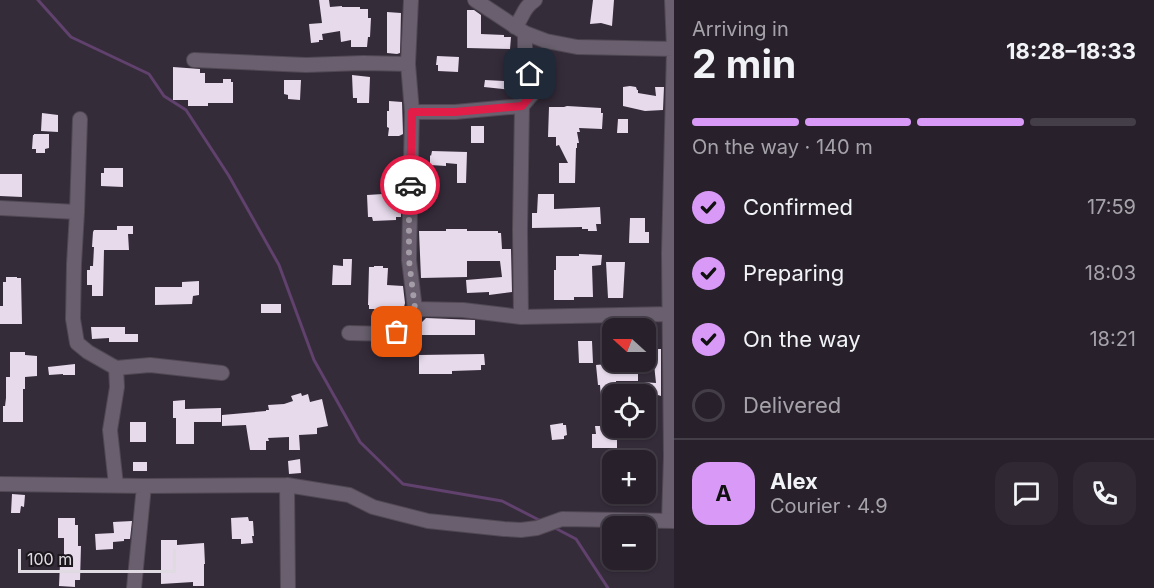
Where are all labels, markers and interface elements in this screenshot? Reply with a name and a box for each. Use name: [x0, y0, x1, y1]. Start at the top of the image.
text: Arriving in: [692, 17, 789, 41]
text: 18:28–18:33: [1006, 38, 1136, 64]
text: 2 min: [692, 40, 796, 87]
pin: [504, 48, 555, 99]
icon: home: [513, 57, 546, 90]
text: On the way · 140 m: [692, 135, 873, 159]
courier: [380, 155, 440, 215]
icon: car: [394, 169, 427, 202]
icon: check: [692, 191, 725, 224]
text: Confirmed: [743, 194, 853, 220]
text: 17:59: [1087, 195, 1136, 219]
icon: check: [692, 257, 725, 290]
text: Preparing: [743, 260, 844, 286]
text: 18:03: [1085, 261, 1136, 285]
pin: [371, 306, 422, 357]
icon: bag: [380, 315, 413, 348]
north arrow: [602, 318, 656, 372]
map controls: [602, 318, 656, 570]
icon: check: [692, 323, 725, 356]
text: On the way: [743, 326, 861, 352]
text: 18:21: [1089, 327, 1136, 351]
button: locate: [602, 384, 656, 438]
text: Delivered: [743, 392, 841, 418]
button: +: [602, 450, 656, 504]
button: chat: [995, 462, 1058, 525]
button: phone: [1073, 462, 1136, 525]
text: Alex: [770, 468, 818, 494]
text: A: [715, 480, 732, 506]
text: Courier · 4.9: [770, 494, 888, 518]
button: −: [602, 516, 656, 570]
scale bar: [18, 546, 176, 574]
text: 100 m: [27, 549, 72, 569]

